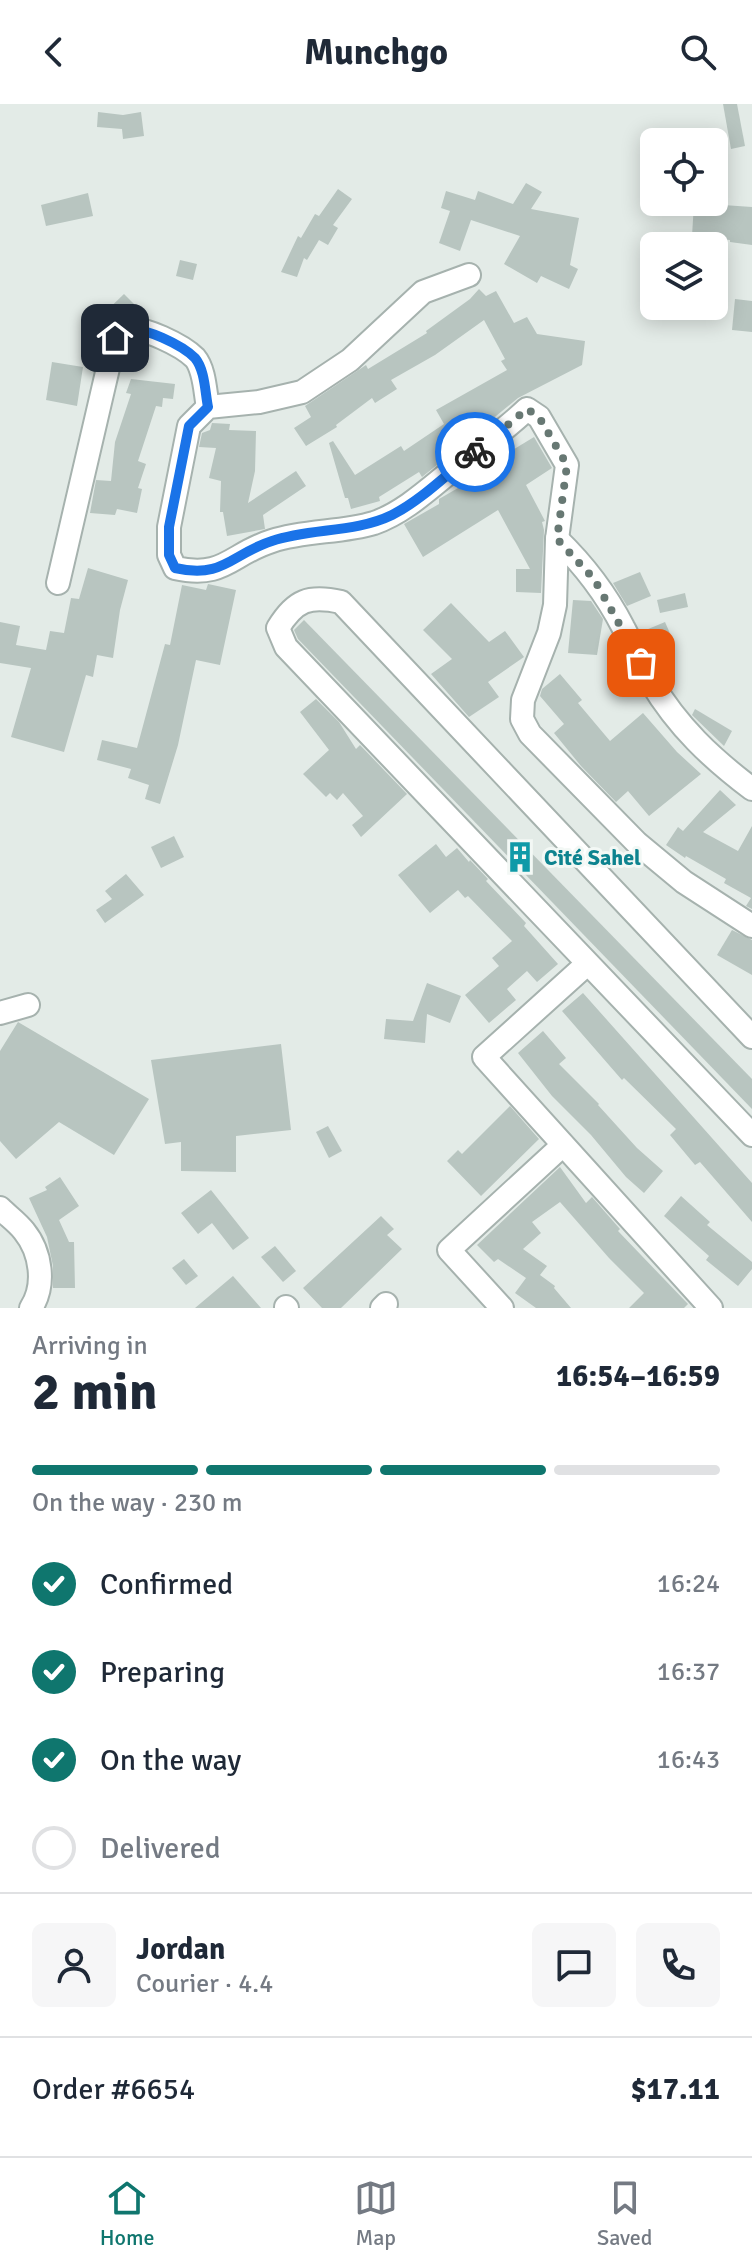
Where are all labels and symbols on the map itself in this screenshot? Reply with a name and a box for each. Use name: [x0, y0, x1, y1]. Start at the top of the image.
pin: [81, 304, 149, 372]
courier: [435, 412, 515, 492]
pin: [607, 629, 675, 697]
building icon: Cité Sahel: [503, 840, 537, 874]
place label: Cité Sahel: [544, 844, 641, 871]

